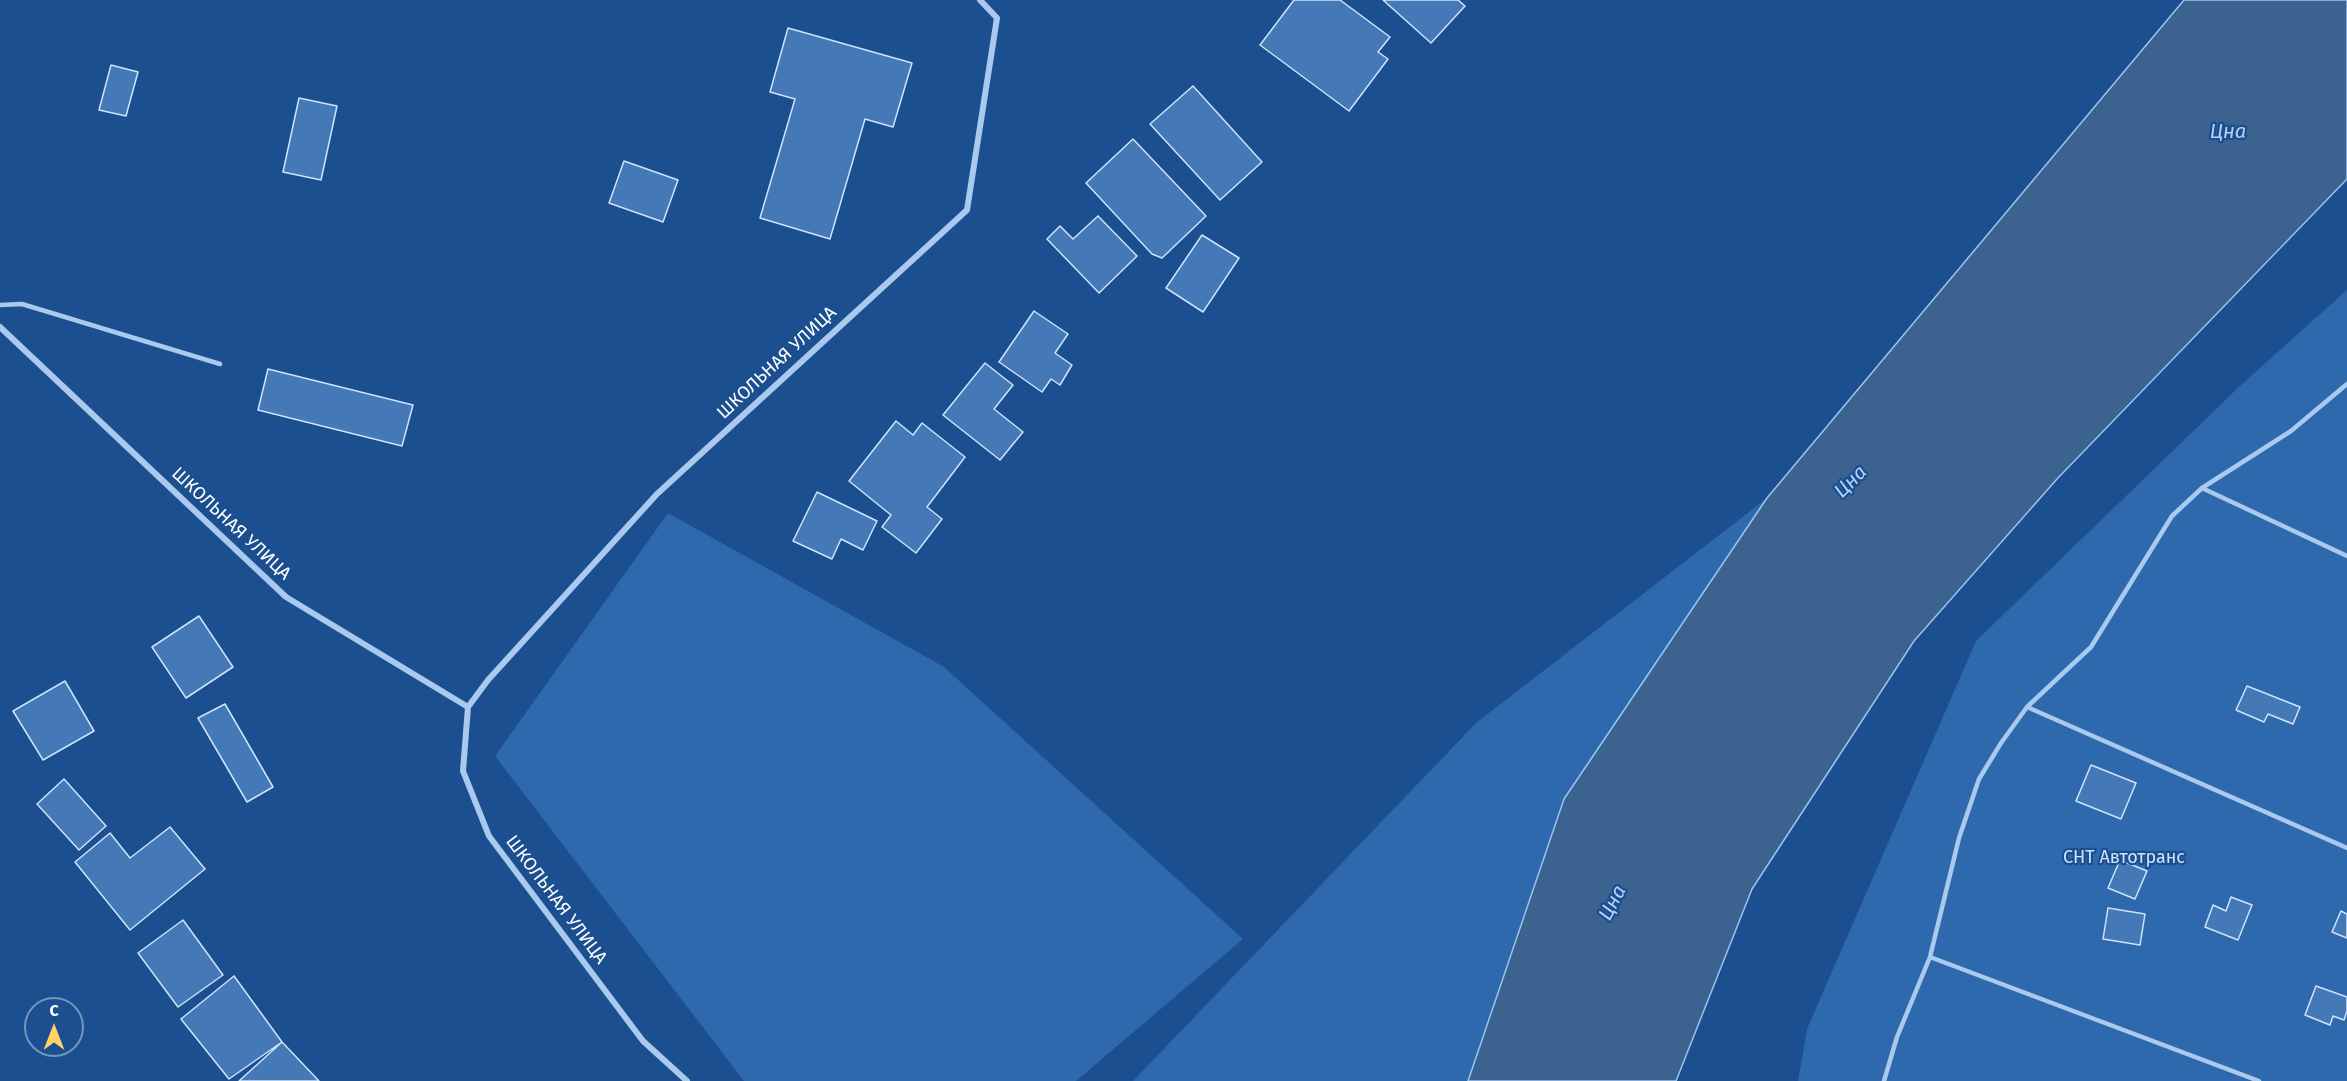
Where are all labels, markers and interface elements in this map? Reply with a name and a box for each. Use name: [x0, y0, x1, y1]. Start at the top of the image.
water label: Цна: [2210, 120, 2246, 144]
street label: ШКОЛЬНАЯ УЛИЦА: [713, 302, 841, 424]
water label: Цна: [1830, 461, 1872, 503]
street label: ШКОЛЬНАЯ УЛИЦА: [167, 463, 295, 585]
street label: ШКОЛЬНАЯ УЛИЦА: [501, 831, 611, 969]
park label: СНТ Автотранс: [2063, 847, 2185, 869]
water label: Цна: [1594, 881, 1632, 925]
north arrow: [24, 997, 84, 1057]
text: С: [49, 1001, 59, 1020]

